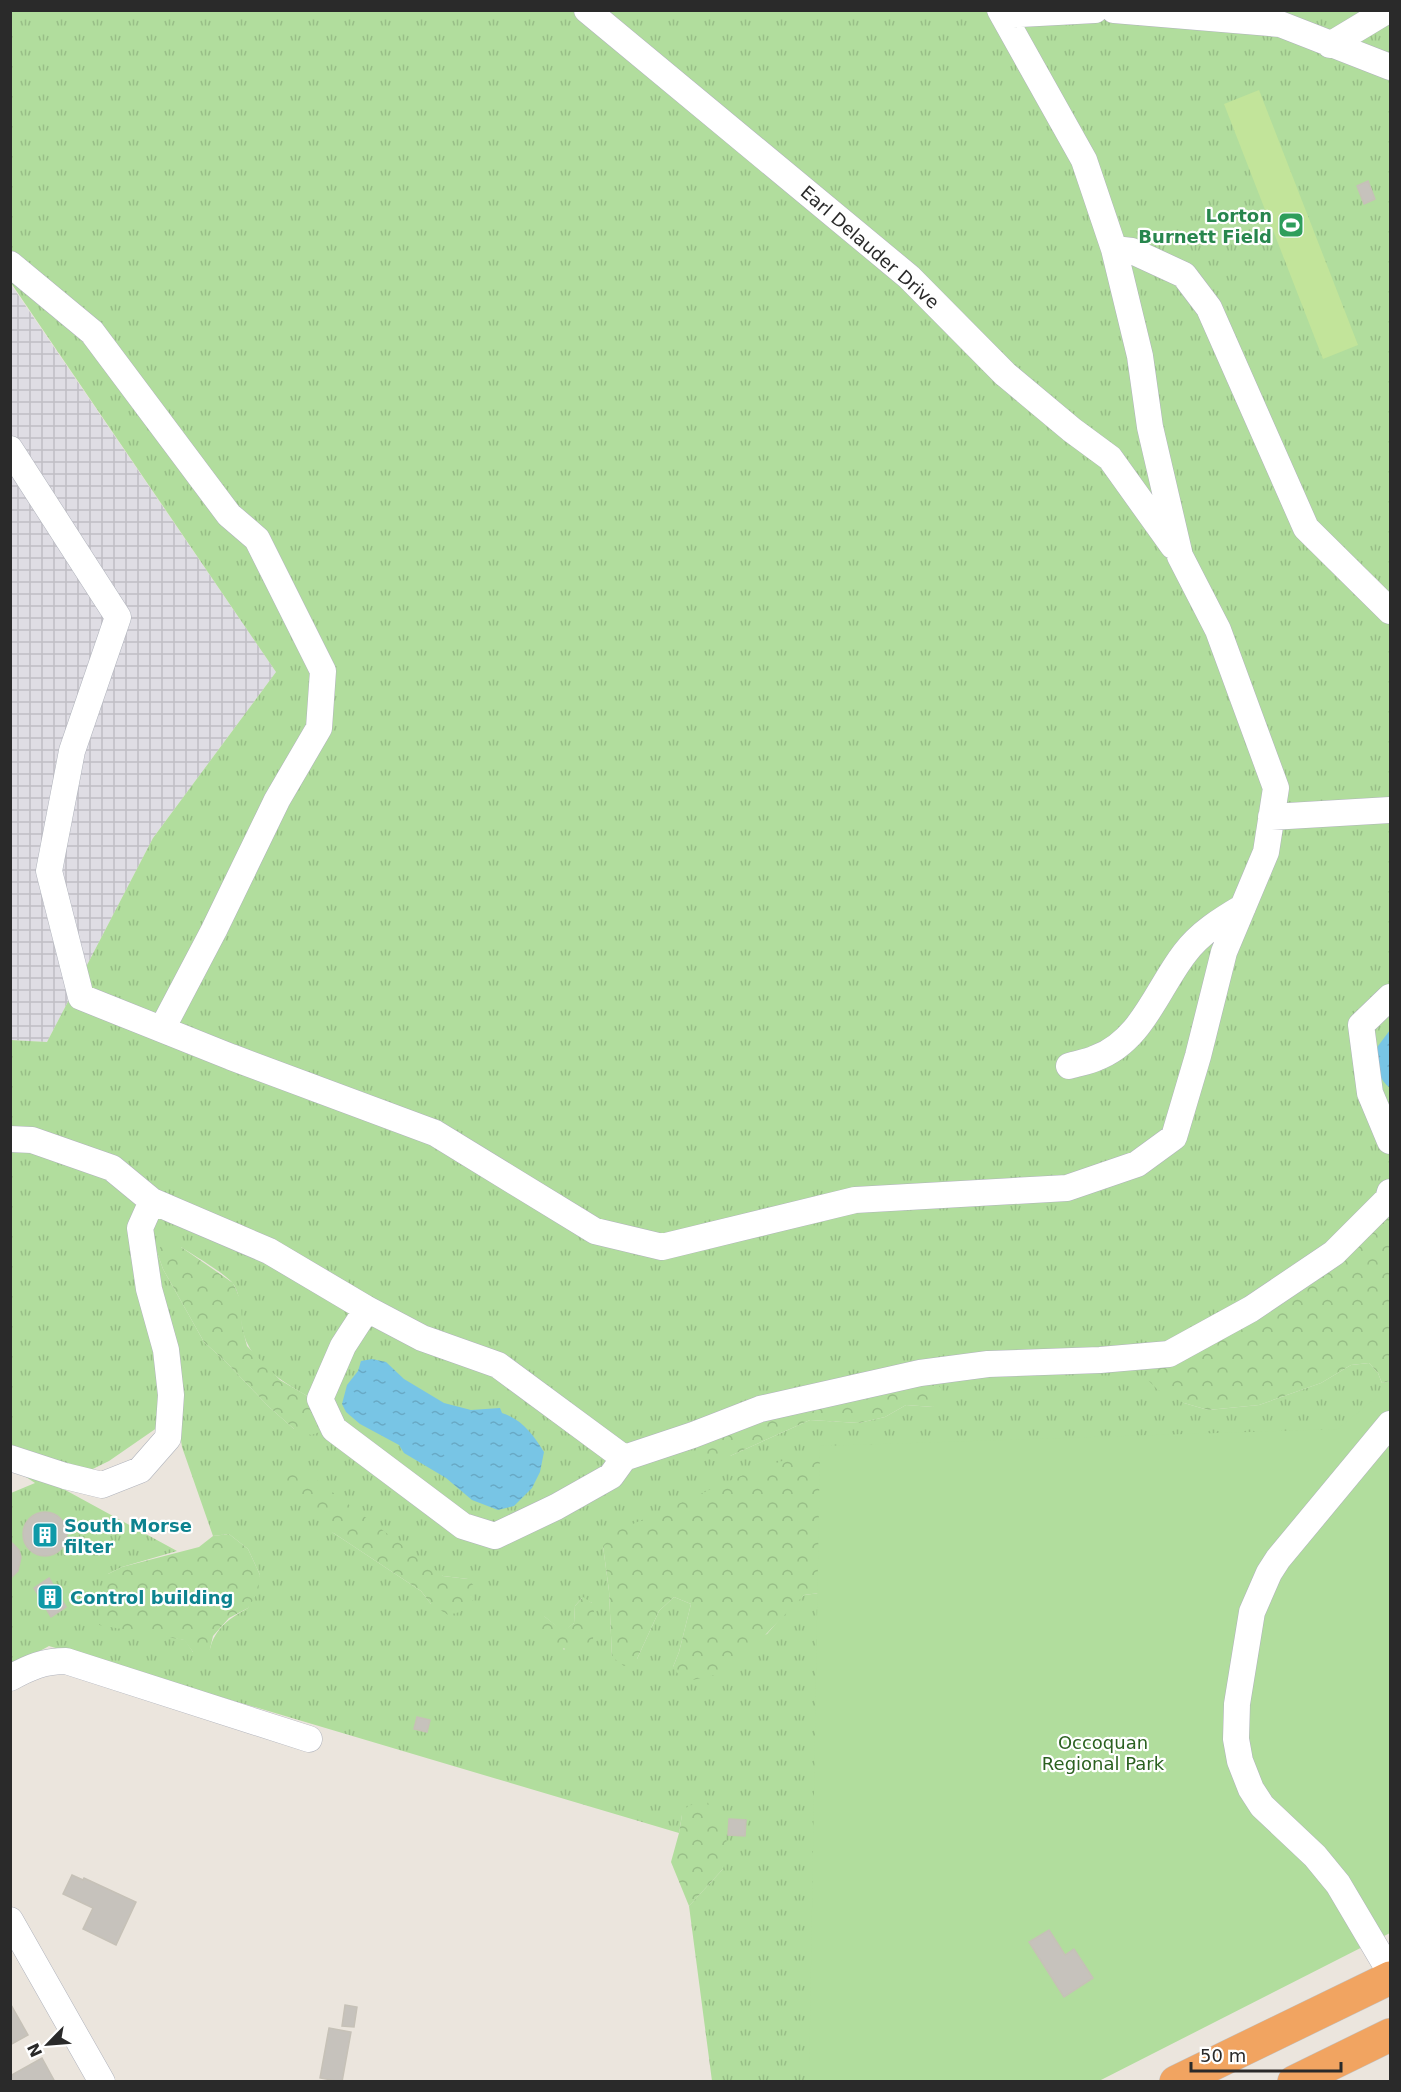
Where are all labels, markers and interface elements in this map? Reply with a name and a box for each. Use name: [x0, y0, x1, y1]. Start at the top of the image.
street label: Earl Delauder Drive: [797, 181, 943, 313]
place label: Lorton Burnett Field: [1138, 205, 1272, 247]
sports icon: Lorton Burnett Field: [1276, 210, 1306, 240]
place label: South Morse filter: [64, 1515, 192, 1557]
building icon: South Morse filter: [30, 1520, 60, 1550]
building icon: Control building: [35, 1582, 65, 1612]
place label: Control building: [70, 1587, 233, 1608]
park label: Occoquan Regional Park: [1042, 1732, 1165, 1774]
north arrow: [18, 2014, 78, 2074]
scale bar: [1191, 2035, 1341, 2073]
text: N: [23, 2040, 46, 2060]
text: 50 m: [1200, 2045, 1246, 2066]

